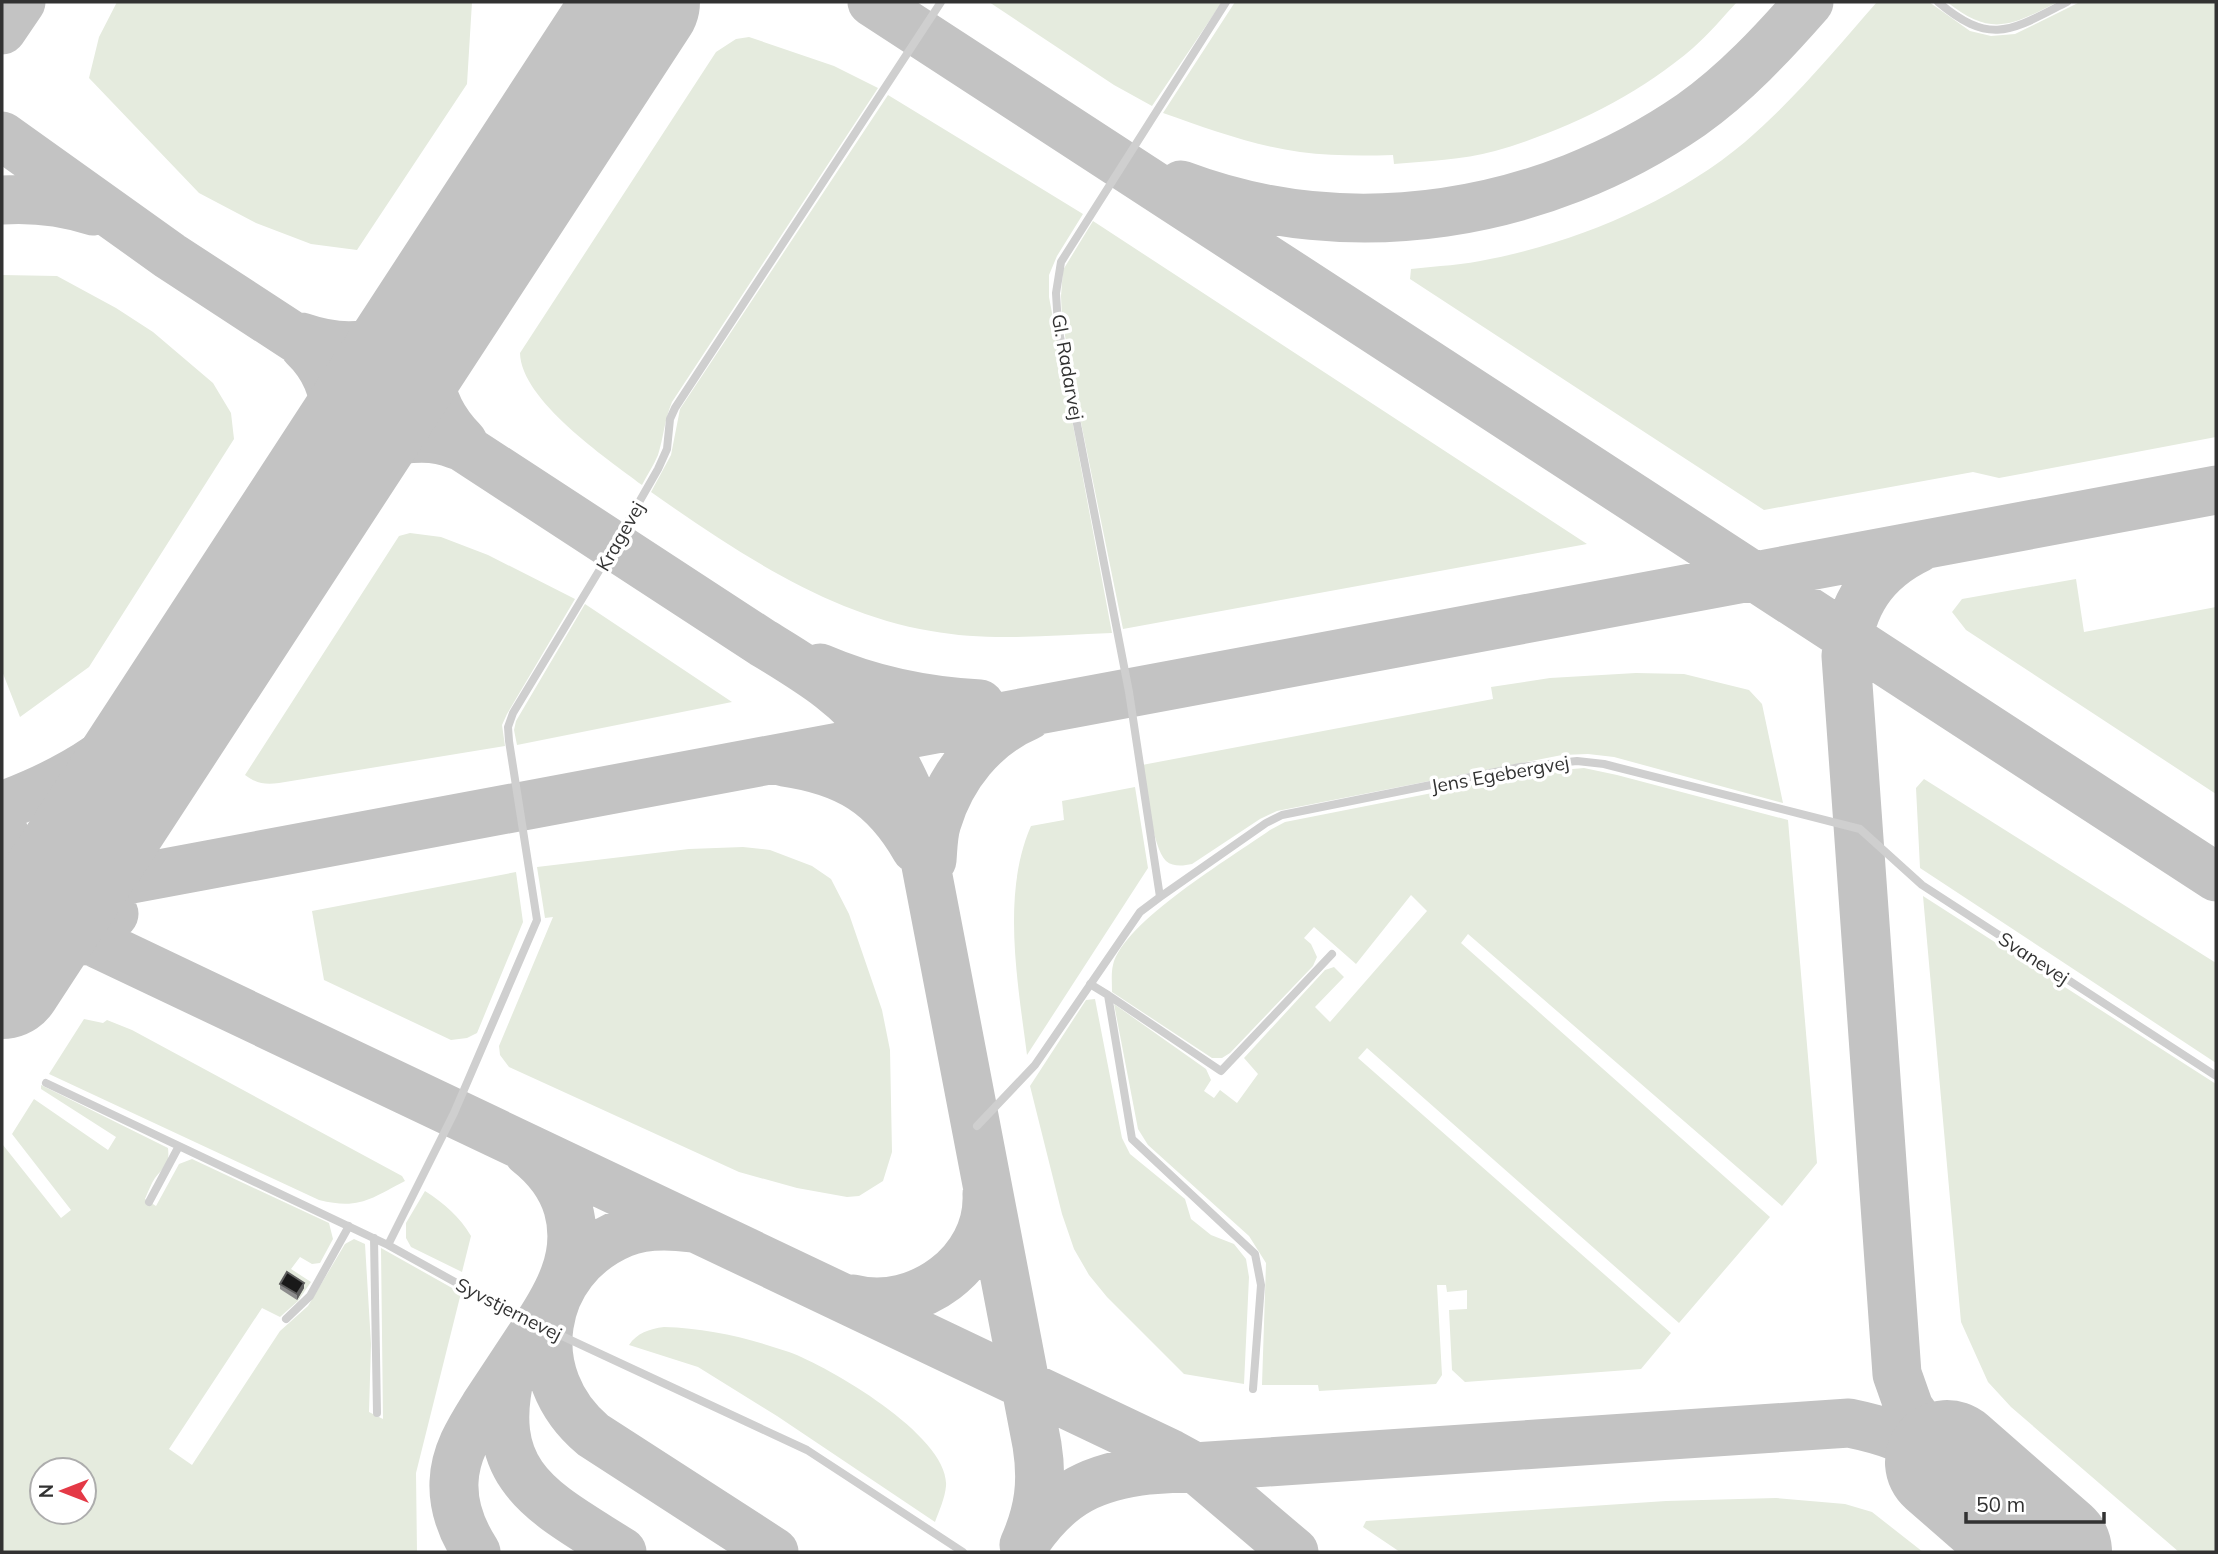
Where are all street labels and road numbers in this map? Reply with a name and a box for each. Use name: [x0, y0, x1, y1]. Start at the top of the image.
street label: Gl. Radarvej: [1047, 312, 1089, 422]
street label: Kragevej: [590, 497, 650, 575]
street label: Jens Egebergvej: [1429, 750, 1571, 798]
street label: Svanevej: [1994, 926, 2074, 990]
street label: Syvstjernevej: [452, 1272, 566, 1346]

